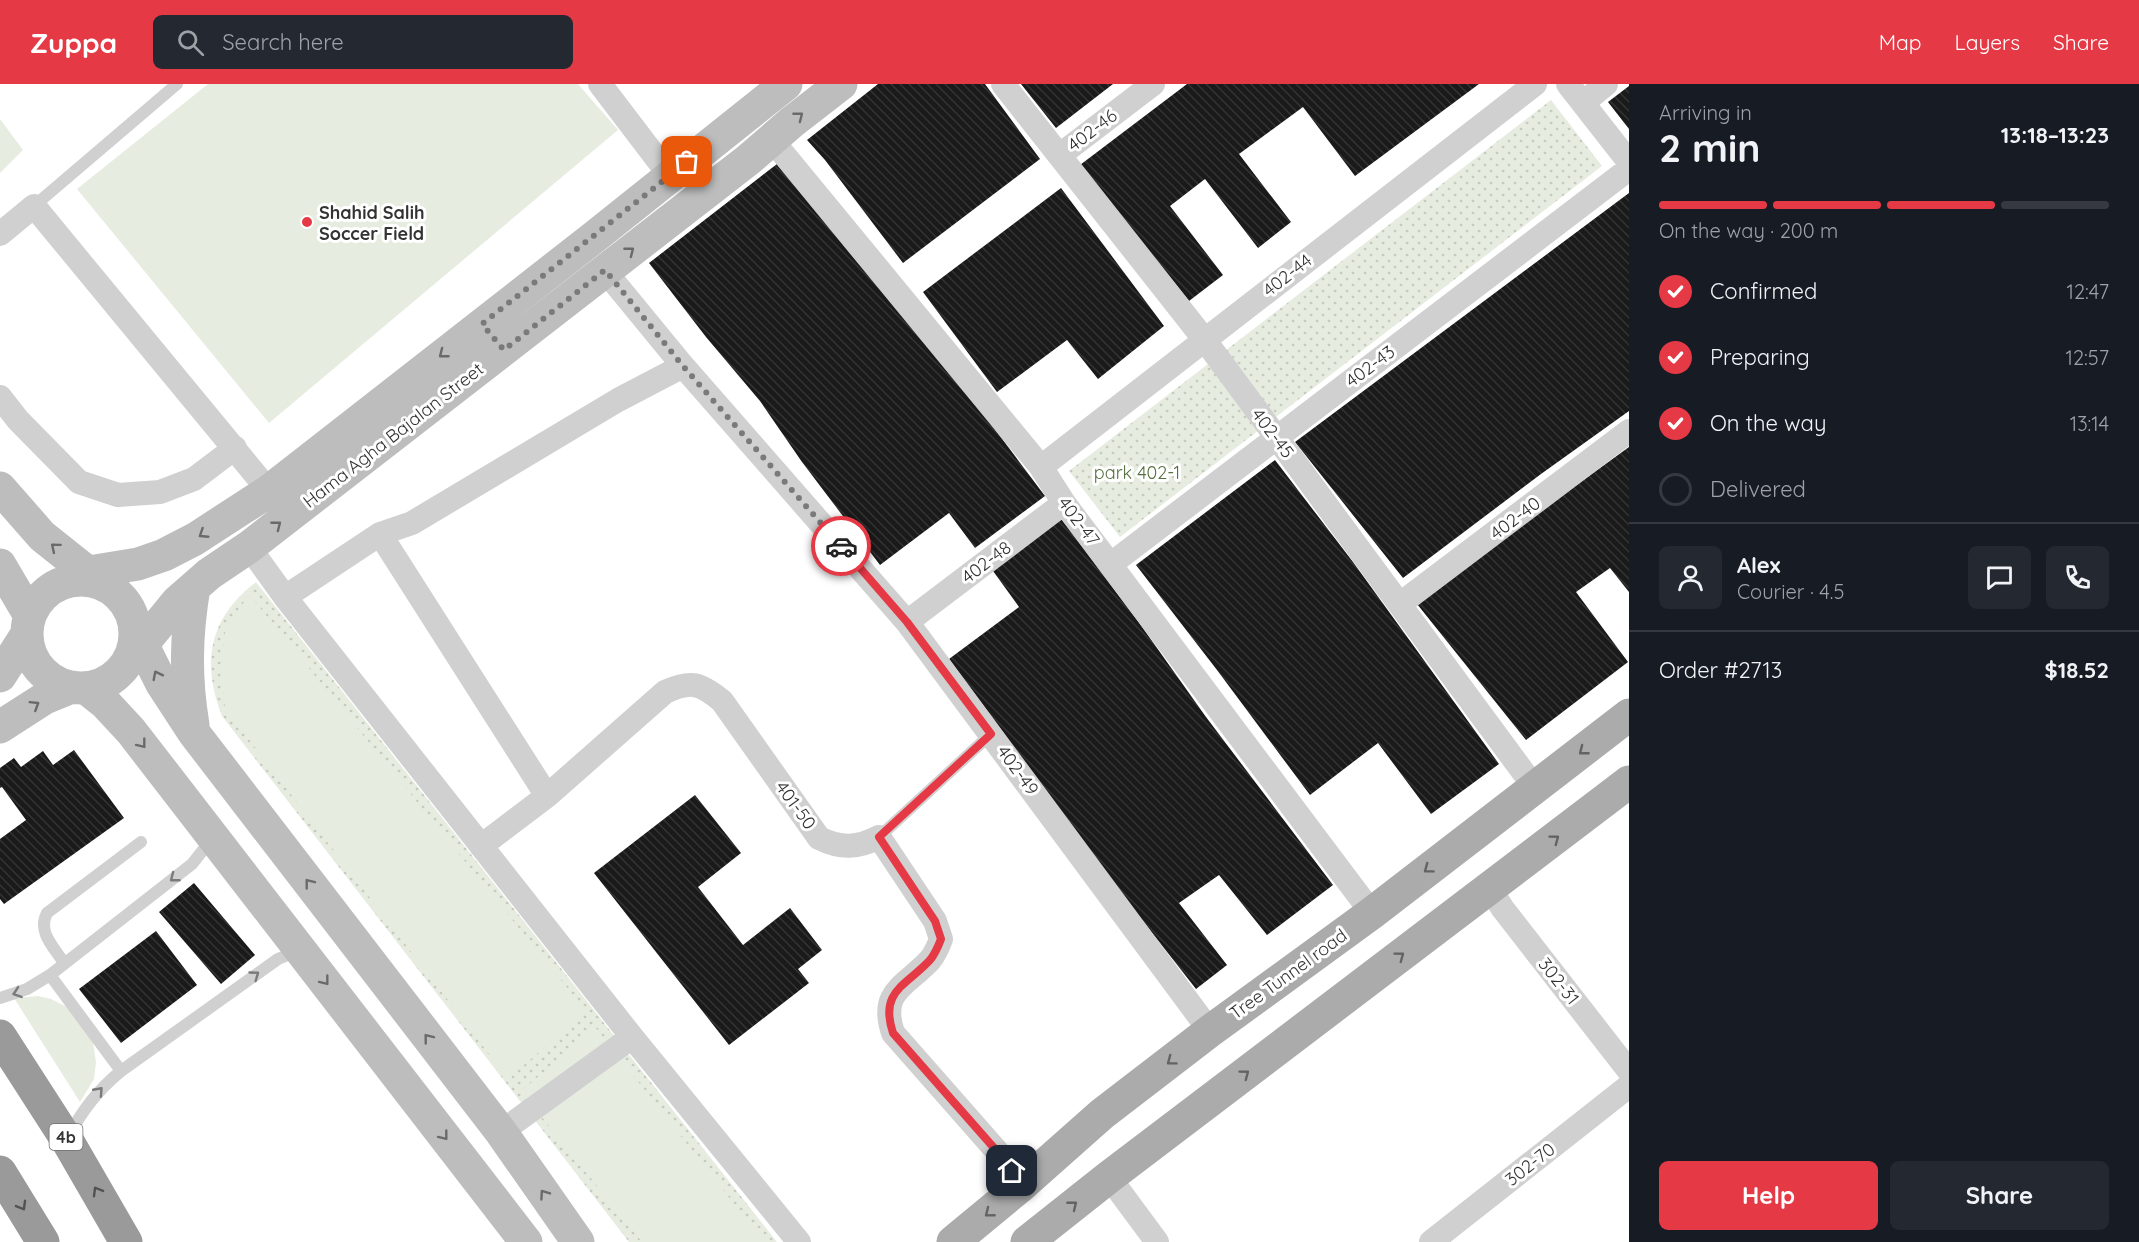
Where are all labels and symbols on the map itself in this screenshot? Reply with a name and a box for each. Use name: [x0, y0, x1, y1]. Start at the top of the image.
street label: 402-46: [1063, 104, 1122, 156]
one-way arrow: [792, 113, 803, 124]
pin: [661, 136, 712, 187]
place label: Shahid Salih Soccer Field: [319, 201, 424, 245]
marker: Shahid Salih Soccer Field: [300, 215, 314, 229]
one-way arrow: [624, 248, 635, 259]
street label: 402-44: [1258, 249, 1316, 301]
street label: 402-43: [1341, 340, 1399, 392]
one-way arrow: [438, 347, 449, 358]
street label: Hama Agha Bajalan Street: [298, 357, 488, 513]
street label: 402-45: [1247, 403, 1299, 463]
park label: park 402-1: [1094, 461, 1180, 484]
street label: 402-47: [1053, 492, 1105, 550]
street label: 402-40: [1485, 492, 1545, 544]
courier: [811, 516, 871, 576]
one-way arrow: [270, 521, 281, 532]
one-way arrow: [199, 527, 210, 538]
street label: 402-48: [957, 536, 1015, 588]
one-way arrow: [51, 544, 62, 555]
one-way arrow: [153, 671, 164, 681]
one-way arrow: [29, 700, 39, 712]
one-way arrow: [134, 737, 145, 748]
street label: 402-49: [992, 740, 1044, 800]
one-way arrow: [1579, 743, 1590, 754]
street label: 401-50: [771, 776, 821, 834]
one-way arrow: [1549, 835, 1560, 846]
one-way arrow: [1424, 862, 1435, 873]
one-way arrow: [170, 871, 181, 882]
one-way arrow: [306, 879, 317, 890]
street label: Tree Tunnel road: [1225, 924, 1351, 1024]
one-way arrow: [1393, 953, 1404, 964]
street label: 302-31: [1534, 953, 1584, 1009]
one-way arrow: [249, 971, 260, 982]
one-way arrow: [318, 975, 329, 986]
one-way arrow: [12, 985, 23, 998]
one-way arrow: [424, 1033, 435, 1044]
one-way arrow: [1167, 1054, 1178, 1065]
one-way arrow: [1238, 1070, 1249, 1081]
one-way arrow: [92, 1087, 103, 1098]
road number: 4b: [50, 1124, 82, 1150]
one-way arrow: [437, 1129, 448, 1140]
street label: 302-70: [1500, 1137, 1560, 1191]
pin: [986, 1145, 1037, 1196]
one-way arrow: [93, 1187, 104, 1197]
one-way arrow: [540, 1190, 551, 1201]
one-way arrow: [15, 1200, 27, 1210]
one-way arrow: [1066, 1202, 1077, 1213]
one-way arrow: [984, 1205, 995, 1216]

